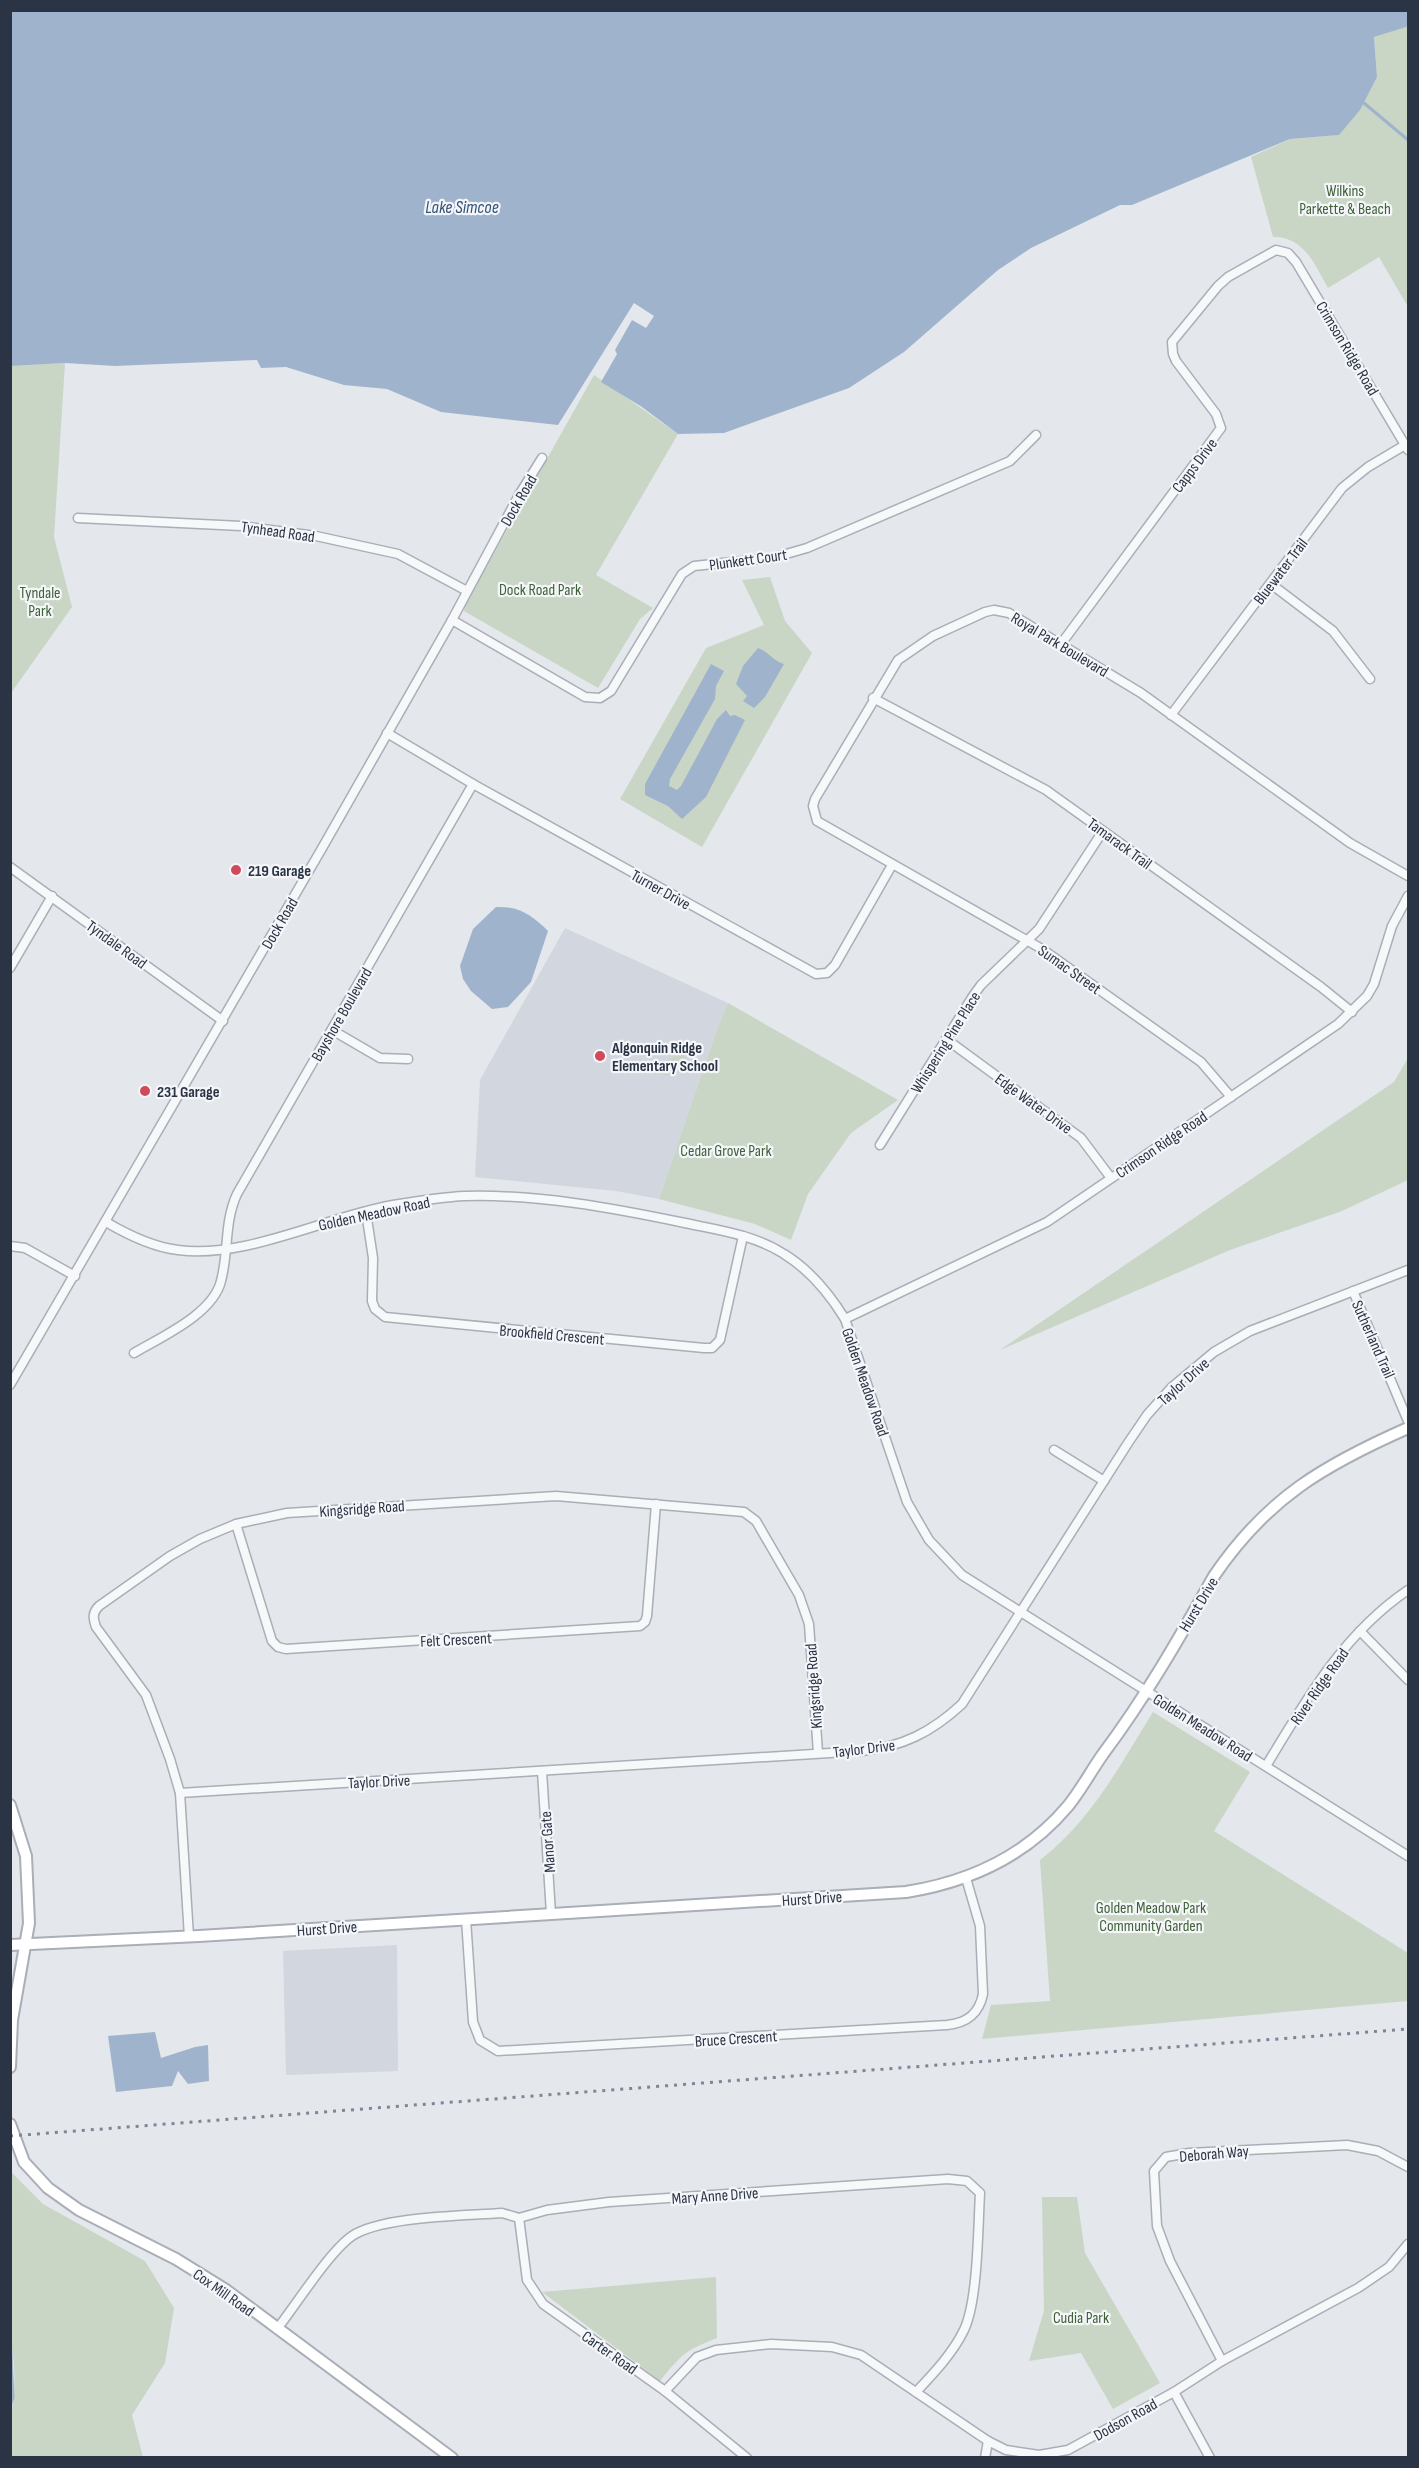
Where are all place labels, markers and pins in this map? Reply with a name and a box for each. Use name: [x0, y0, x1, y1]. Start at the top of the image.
place label: 219 Garage: [248, 862, 311, 881]
marker: 219 Garage: [229, 863, 243, 877]
place label: Algonquin Ridge Elementary School: [611, 1039, 718, 1076]
marker: Algonquin Ridge Elementary School: [593, 1049, 607, 1063]
place label: 231 Garage: [157, 1083, 220, 1102]
marker: 231 Garage: [138, 1084, 152, 1098]

